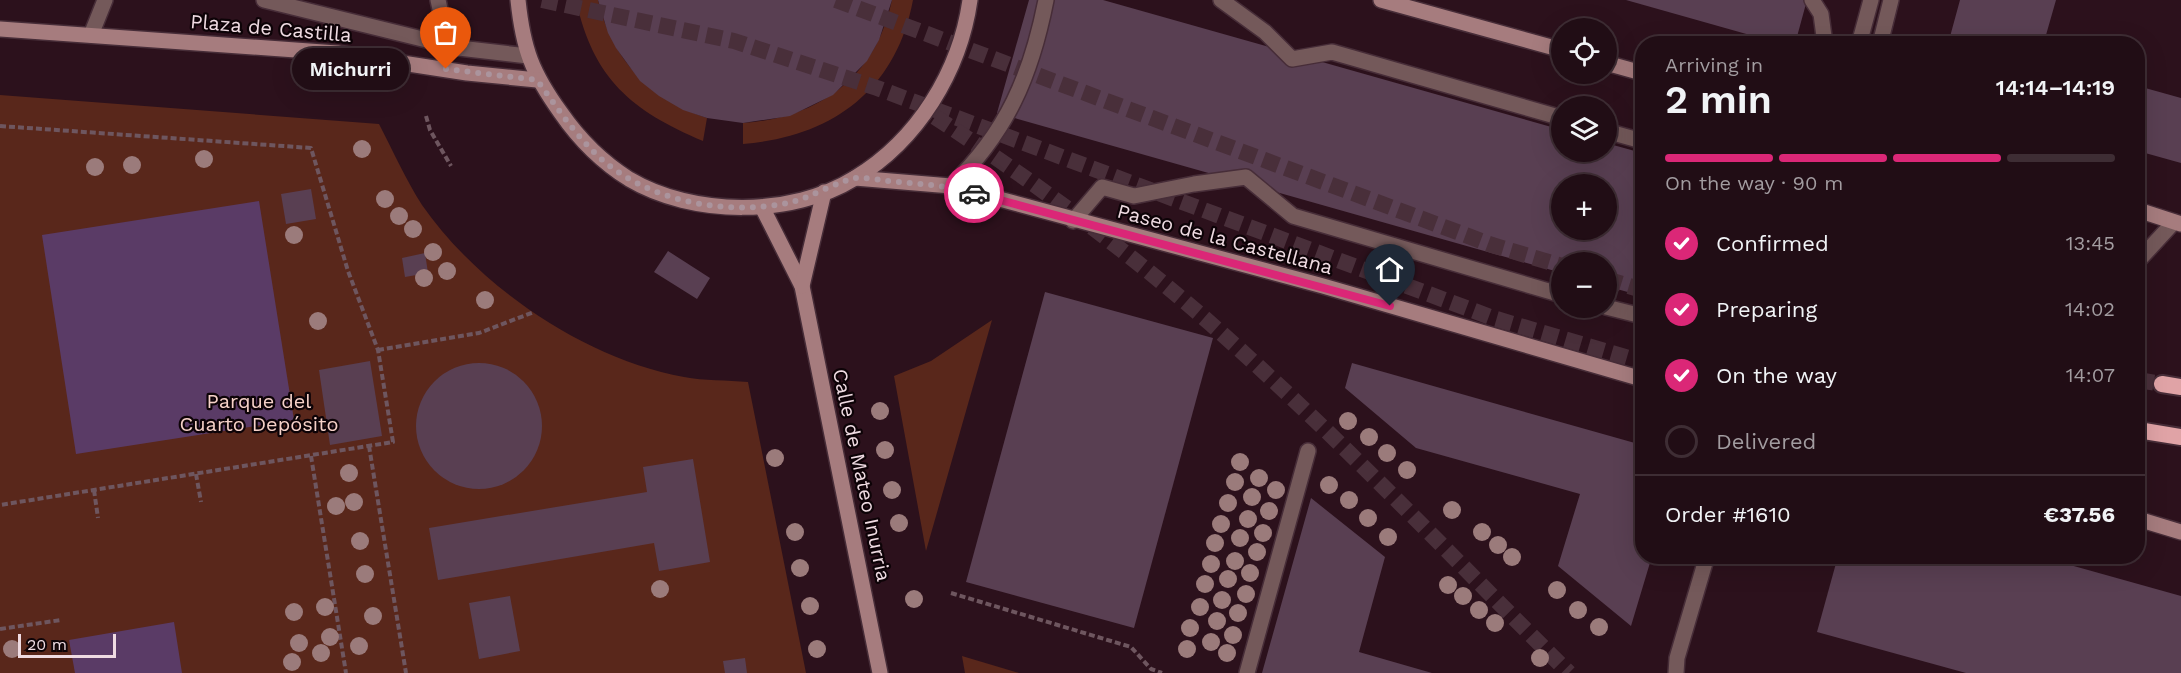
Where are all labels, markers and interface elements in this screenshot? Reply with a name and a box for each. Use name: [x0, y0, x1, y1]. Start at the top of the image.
pin: [420, 7, 471, 69]
street label: Plaza de Castilla: [189, 9, 353, 47]
icon: bag: [429, 16, 462, 49]
map controls: [1551, 18, 1617, 318]
button: locate: [1551, 18, 1617, 84]
callout: Michurri: [293, 48, 410, 90]
text: Arriving in: [1665, 53, 1763, 77]
text: Michurri: [310, 57, 391, 81]
text: 14:14–14:19: [1996, 75, 2115, 100]
text: 2 min: [1665, 77, 1772, 122]
button: layers: [1551, 96, 1617, 162]
courier: [944, 163, 1004, 223]
text: On the way · 90 m: [1665, 171, 1843, 195]
button: +: [1551, 174, 1617, 240]
icon: car: [958, 177, 991, 210]
street label: Paseo de la Castellana: [1115, 199, 1335, 279]
icon: check: [1665, 227, 1698, 260]
text: Confirmed: [1716, 231, 1829, 256]
text: 13:45: [2066, 231, 2115, 255]
pin: [1364, 244, 1415, 306]
button: −: [1551, 252, 1617, 318]
icon: home: [1373, 253, 1406, 286]
icon: check: [1665, 293, 1698, 326]
text: Preparing: [1716, 297, 1817, 322]
text: 14:02: [2065, 297, 2115, 321]
icon: check: [1665, 359, 1698, 392]
text: On the way: [1716, 363, 1837, 388]
text: 14:07: [2066, 363, 2115, 387]
street label: Calle de Mateo Inurria: [828, 367, 896, 583]
park label: Parque del Cuarto Depósito: [180, 389, 338, 436]
text: Delivered: [1716, 429, 1816, 454]
text: Order #1610: [1665, 502, 1791, 527]
text: €37.56: [2044, 502, 2115, 527]
scale bar: [18, 631, 116, 658]
text: 20 m: [27, 635, 67, 654]

